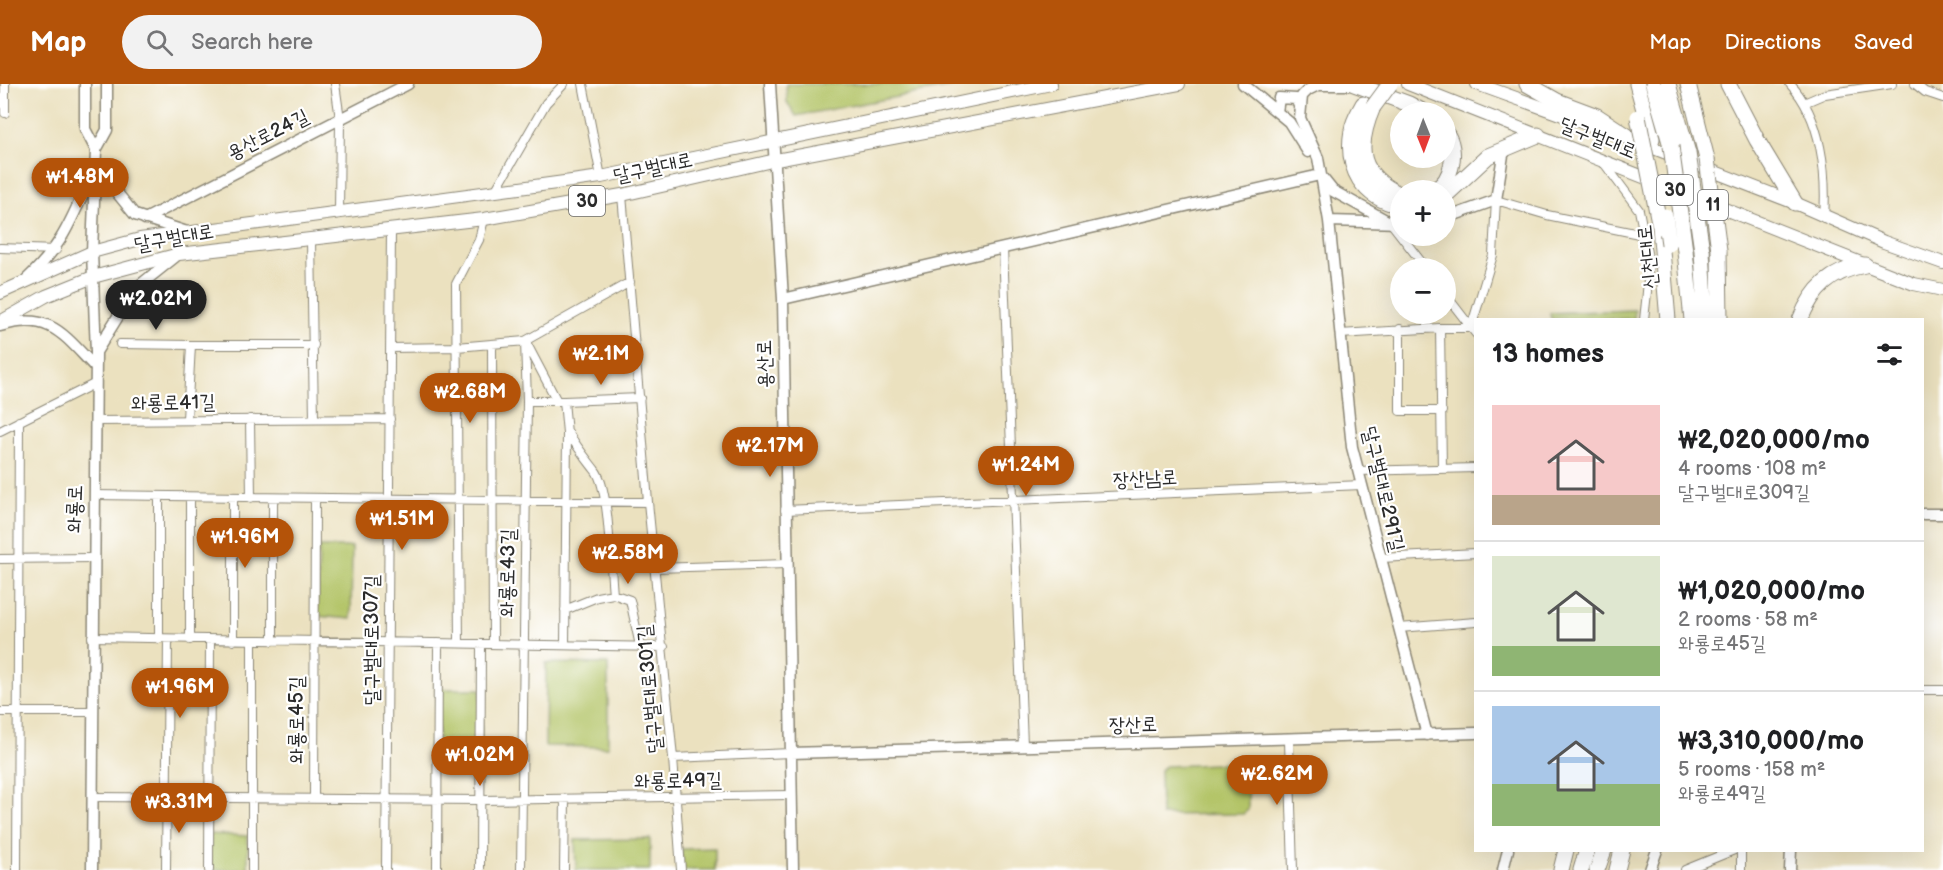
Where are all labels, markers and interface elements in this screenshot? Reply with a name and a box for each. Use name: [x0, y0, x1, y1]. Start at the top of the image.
search box: [122, 15, 542, 69]
text: Map: [30, 26, 86, 59]
icon: search: [143, 26, 176, 59]
text: Search here: [191, 29, 313, 56]
text: Map: [1649, 30, 1692, 55]
text: Directions: [1725, 30, 1821, 55]
text: Saved: [1854, 30, 1913, 55]
north arrow: [1390, 102, 1456, 168]
map controls: [1390, 102, 1456, 324]
street label: 용산로24길: [223, 104, 313, 166]
street label: 달구벌대로: [1556, 112, 1640, 164]
street label: 달구벌대로: [611, 148, 695, 188]
pin: ₩1.48M: [31, 158, 129, 209]
text: ₩1.48M: [46, 165, 114, 189]
road number: 30: [1657, 175, 1693, 205]
button: +: [1390, 180, 1456, 246]
road number: 30: [569, 186, 605, 216]
road number: 11: [1698, 190, 1728, 220]
street label: 달구벌대로: [132, 219, 216, 257]
street label: 신천대로: [1633, 224, 1663, 290]
button: −: [1390, 258, 1456, 324]
pin: ₩2.02M: [107, 280, 205, 331]
text: ₩2.02M: [120, 287, 192, 311]
pin: ₩2.1M: [559, 335, 643, 386]
icon: filters: [1873, 338, 1906, 371]
text: 13 homes: [1492, 339, 1604, 370]
street label: 용산로: [753, 340, 777, 388]
text: ₩2.1M: [573, 342, 629, 366]
pin: ₩2.68M: [421, 373, 519, 424]
text: ₩2.68M: [434, 380, 506, 404]
street label: 와룡로41길: [131, 390, 215, 416]
street label: 달구벌대로291길: [1357, 424, 1409, 554]
text: ₩2,020,000/mo: [1678, 425, 1870, 456]
pin: ₩2.17M: [721, 427, 819, 478]
icon: home: [1540, 429, 1612, 501]
text: ₩2.17M: [736, 434, 804, 458]
pin: ₩1.24M: [977, 446, 1075, 497]
text: ₩1.24M: [992, 453, 1060, 477]
text: 4 rooms · 108 m²: [1678, 457, 1826, 481]
street label: 장산남로: [1112, 465, 1178, 493]
text: 달구벌대로309길: [1678, 481, 1810, 505]
street label: 와룡로: [62, 484, 88, 534]
pin: ₩1.51M: [353, 500, 451, 551]
text: ₩1.51M: [370, 507, 434, 531]
pin: ₩1.96M: [196, 518, 294, 569]
text: ₩1.96M: [211, 525, 279, 549]
street label: 와룡로43길: [495, 528, 521, 618]
pin: ₩2.58M: [579, 534, 677, 585]
text: ₩2.58M: [592, 541, 664, 565]
street label: 달구벌대로307길: [360, 575, 384, 705]
text: ₩1,020,000/mo: [1678, 576, 1865, 607]
icon: home: [1540, 580, 1612, 652]
text: 2 rooms · 58 m²: [1678, 608, 1818, 632]
street label: 달구벌대로301길: [632, 624, 668, 754]
text: 와룡로45길: [1678, 632, 1766, 656]
pin: ₩1.96M: [131, 668, 229, 719]
text: ₩1.96M: [146, 675, 214, 699]
street label: 와룡로45길: [285, 676, 309, 764]
street label: 장산로: [1109, 713, 1157, 737]
text: ₩3,310,000/mo: [1678, 726, 1864, 757]
icon: home: [1540, 730, 1612, 802]
pin: ₩1.02M: [431, 736, 529, 787]
text: ₩1.02M: [445, 743, 515, 767]
pin: ₩2.62M: [1228, 755, 1326, 806]
text: 5 rooms · 158 m²: [1678, 758, 1825, 782]
text: ₩2.62M: [1241, 762, 1313, 786]
street label: 와룡로49길: [634, 768, 722, 794]
text: 와룡로49길: [1678, 782, 1766, 806]
pin: ₩3.31M: [130, 783, 228, 834]
text: ₩3.31M: [145, 790, 213, 814]

